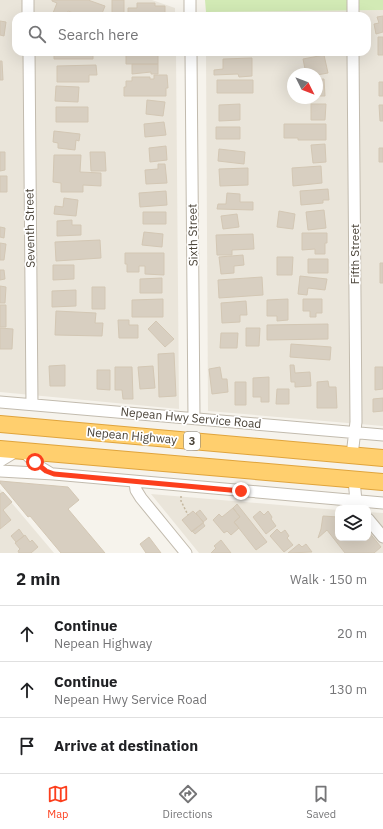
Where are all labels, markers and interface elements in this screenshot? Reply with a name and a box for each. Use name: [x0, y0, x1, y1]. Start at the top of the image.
search box: [12, 12, 371, 56]
icon: search: [26, 23, 48, 45]
text: Search here: [58, 25, 138, 44]
north arrow: [287, 68, 323, 104]
street label: Seventh Street: [21, 188, 38, 268]
street label: Sixth Street: [184, 203, 201, 267]
street label: Fifth Street: [347, 224, 362, 284]
street label: Nepean Hwy Service Road: [120, 404, 262, 431]
street label: Nepean Highway: [86, 424, 178, 447]
road number: 3: [184, 432, 200, 450]
route start: [26, 453, 44, 471]
route end: [232, 482, 250, 500]
map controls: [335, 505, 371, 541]
button: layers: [335, 505, 371, 541]
text: 2 min: [16, 568, 60, 590]
text: Walk · 150 m: [290, 571, 367, 588]
text: Continue: [54, 616, 118, 635]
icon: ahead: [16, 623, 38, 645]
text: 20 m: [337, 625, 367, 642]
text: Nepean Highway: [54, 635, 152, 652]
text: Continue: [54, 672, 118, 691]
icon: ahead: [16, 679, 38, 701]
text: 130 m: [329, 681, 367, 698]
text: Nepean Hwy Service Road: [54, 691, 207, 708]
icon: arrive: [16, 735, 38, 757]
text: Arrive at destination: [54, 736, 198, 755]
tab: Map: [47, 783, 69, 821]
tab: Directions: [163, 783, 213, 821]
tab: Saved: [306, 783, 336, 821]

